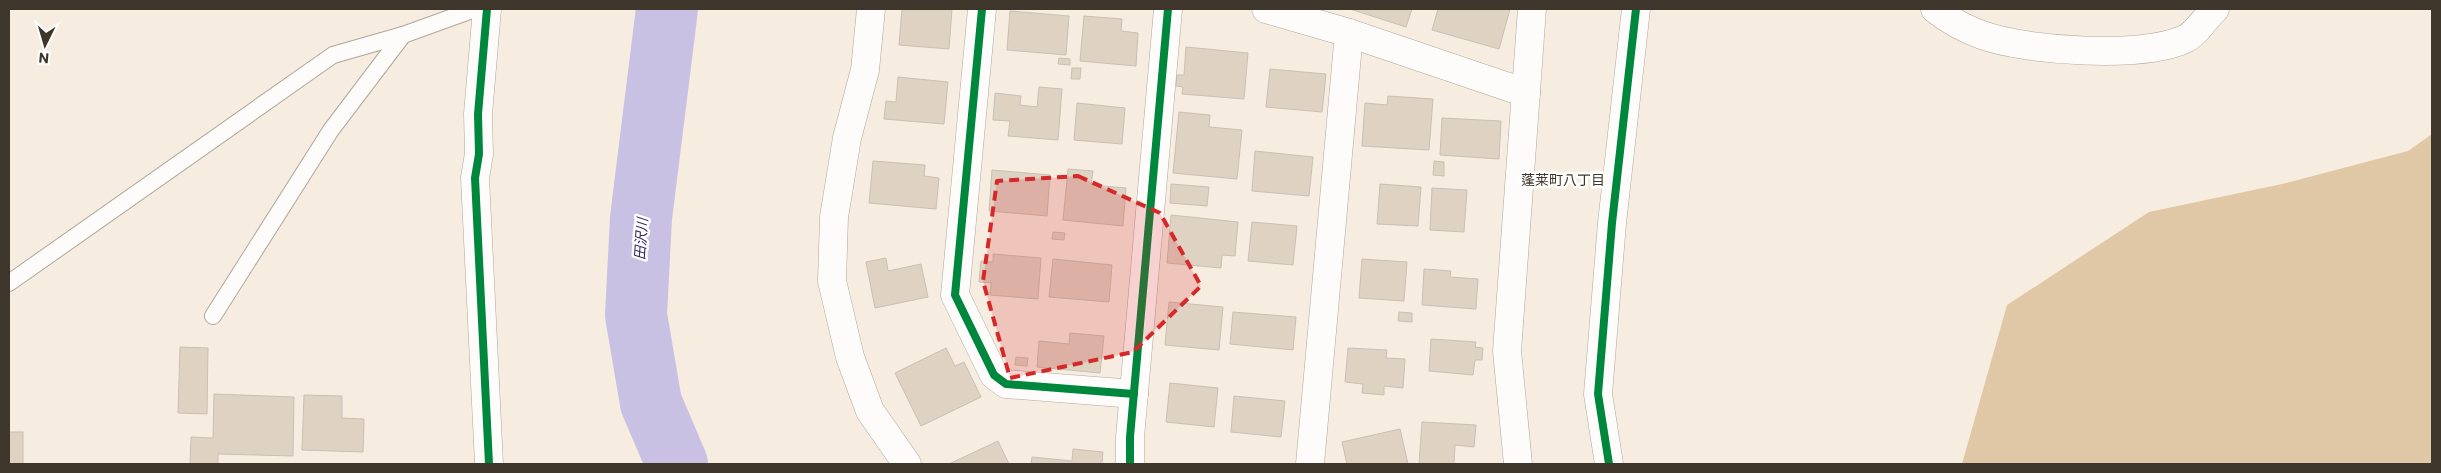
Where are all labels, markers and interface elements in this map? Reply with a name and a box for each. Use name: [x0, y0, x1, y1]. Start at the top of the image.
north arrow: [20, 20, 70, 70]
text: N: [38, 50, 50, 67]
district label: 蓬莱町八丁目: [1521, 171, 1605, 188]
water label: 田沢川: [631, 215, 651, 261]

